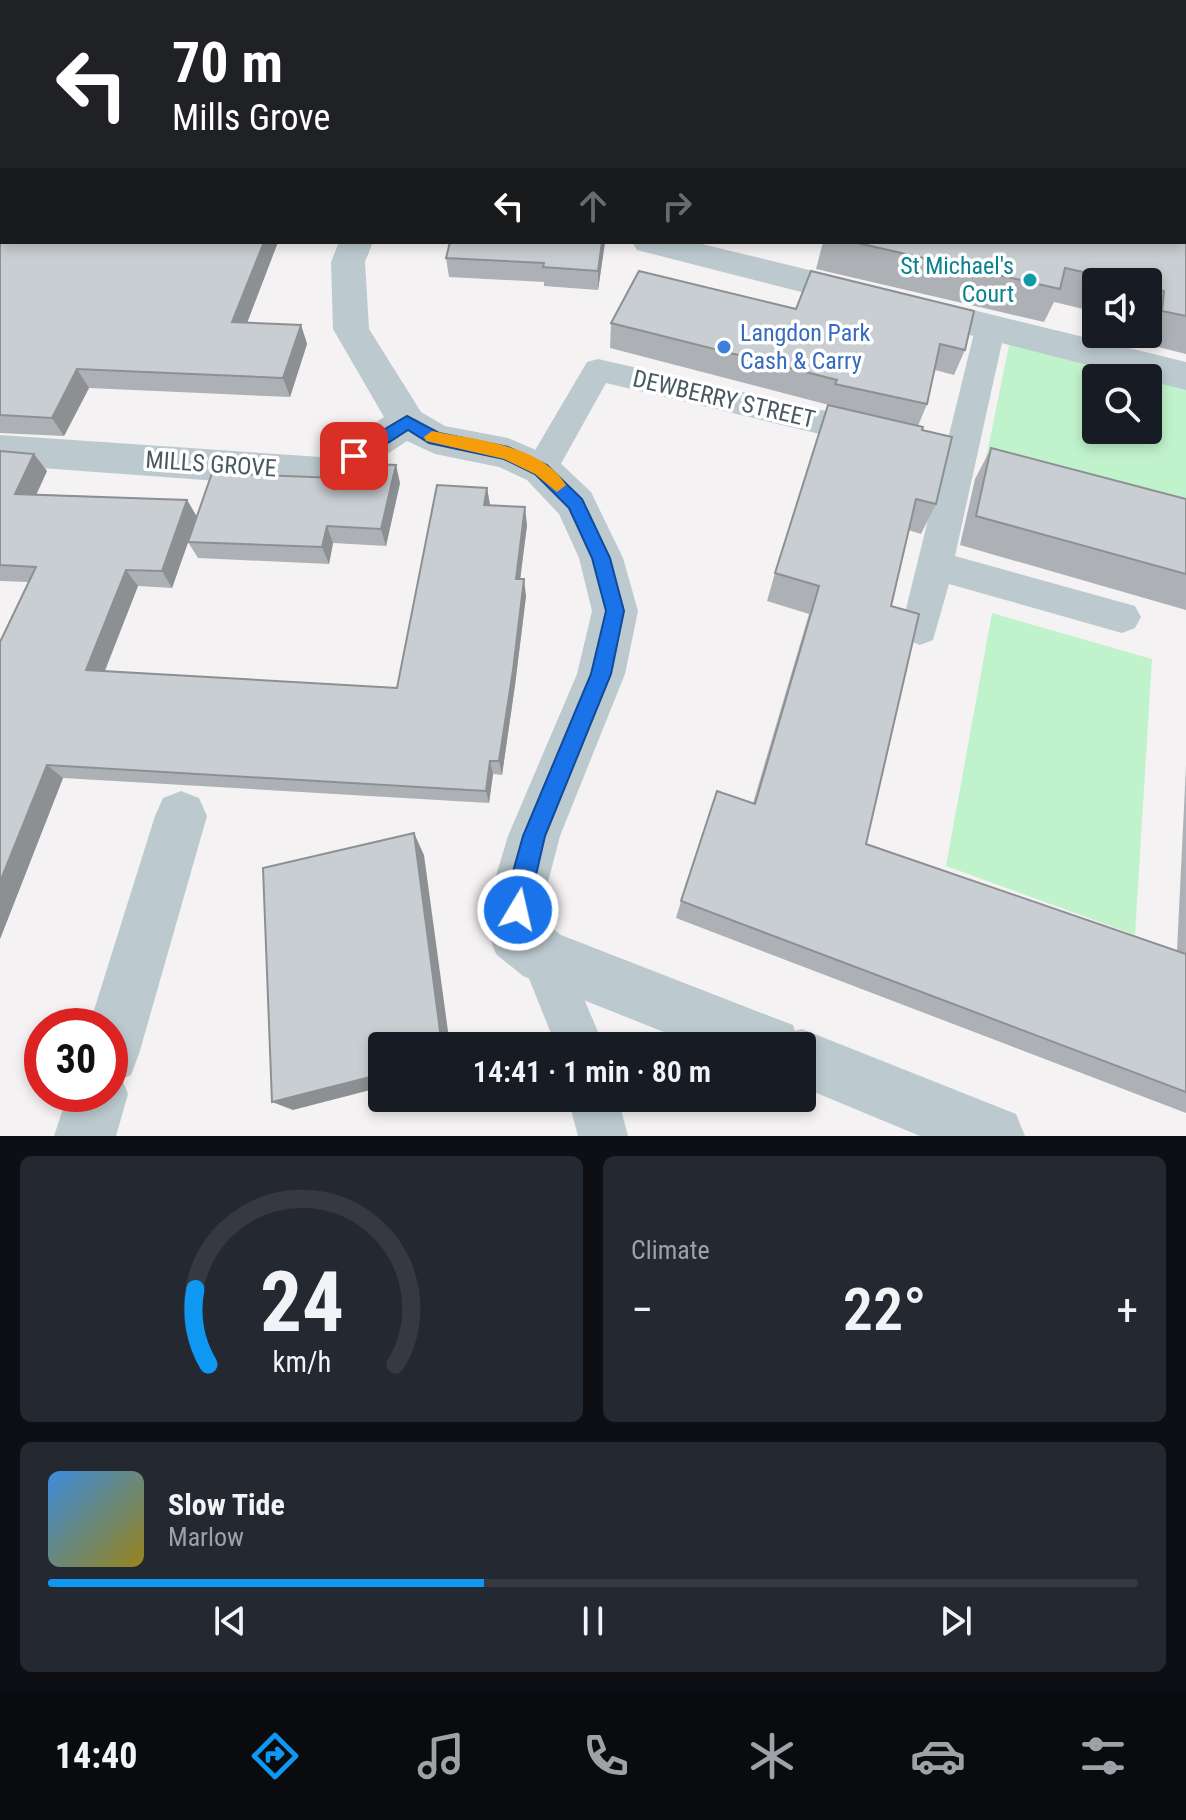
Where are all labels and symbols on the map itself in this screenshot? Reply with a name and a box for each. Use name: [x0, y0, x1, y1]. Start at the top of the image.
place label: St Michael's Court: [900, 252, 1014, 308]
marker: St Michael's Court: [1021, 271, 1039, 289]
place label: Langdon Park Cash & Carry: [740, 319, 870, 375]
marker: Langdon Park Cash & Carry: [715, 338, 733, 356]
street label: DEWBERRY STREET: [630, 364, 818, 434]
pin: [320, 422, 388, 490]
street label: MILLS GROVE: [144, 445, 278, 483]
position arrow: [476, 868, 560, 952]
speed limit sign: 30: [24, 1008, 128, 1112]

